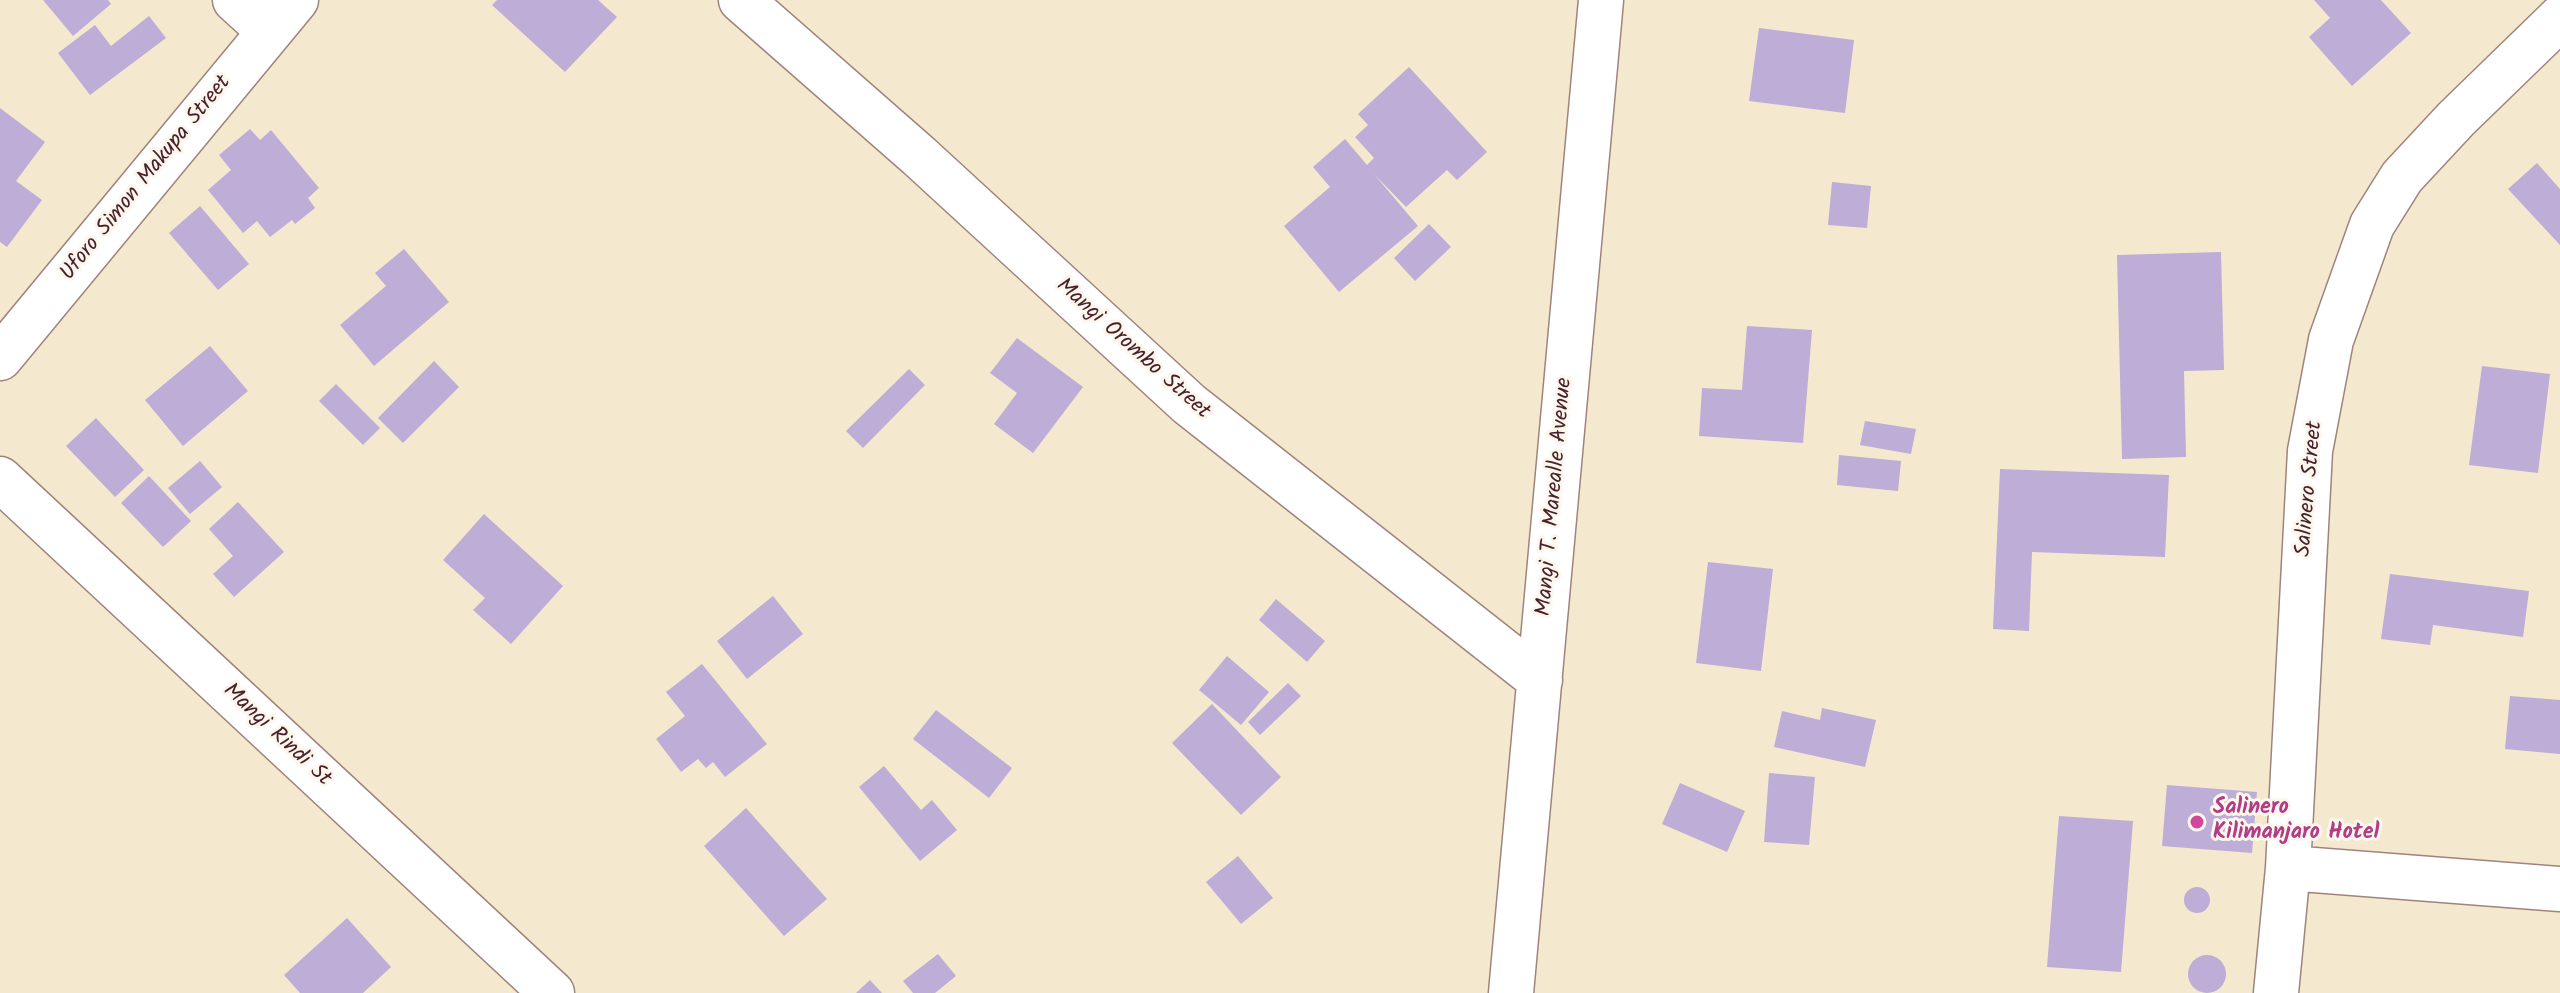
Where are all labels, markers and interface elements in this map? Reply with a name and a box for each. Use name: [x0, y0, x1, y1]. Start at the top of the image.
street label: Uforo Simon Makupa Street: [56, 71, 238, 287]
street label: Mangi Orombo Street: [1049, 274, 1215, 426]
street label: Mangi T. Marealle Avenue: [1532, 377, 1580, 617]
street label: Salinero Street: [2292, 420, 2330, 558]
street label: Mangi Rindi St: [216, 679, 336, 793]
place label: Salinero Kilimanjaro Hotel: [2213, 796, 2379, 848]
marker: Salinero Kilimanjaro Hotel: [2188, 813, 2206, 831]

